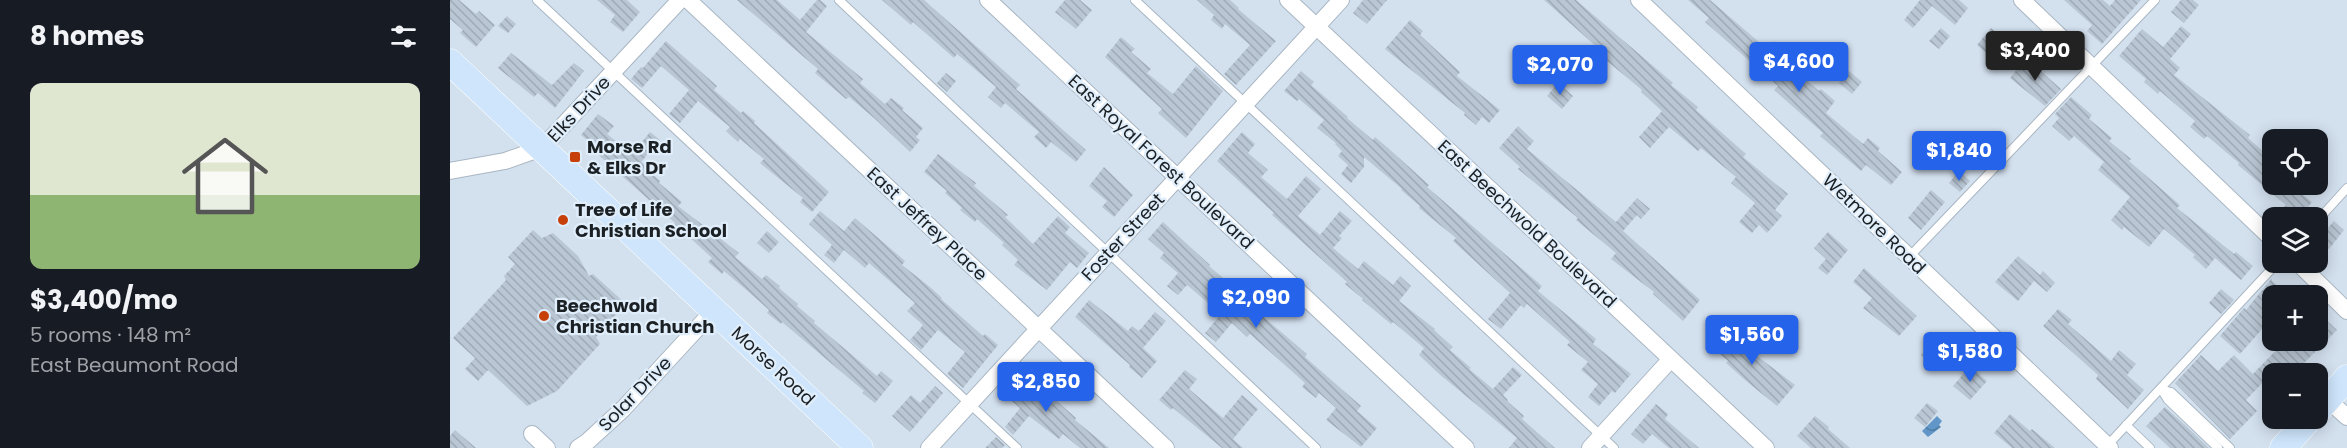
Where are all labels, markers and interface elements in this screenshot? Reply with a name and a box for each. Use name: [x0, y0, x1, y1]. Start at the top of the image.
text: 8 homes: [30, 18, 145, 54]
icon: filters: [387, 20, 420, 53]
pin: $3,400: [1986, 31, 2084, 82]
text: $3,400: [2000, 36, 2070, 64]
pin: $4,600: [1750, 42, 1848, 93]
pin: $2,070: [1511, 45, 1609, 96]
text: $4,600: [1763, 47, 1835, 75]
text: $2,070: [1526, 50, 1594, 78]
street label: East Royal Forest Boulevard: [1063, 69, 1260, 255]
street label: Elks Drive: [541, 70, 616, 147]
icon: home: [171, 122, 279, 230]
map controls: [2262, 129, 2328, 429]
button: locate: [2262, 129, 2328, 195]
pin: $1,840: [1910, 131, 2008, 182]
place label: Morse Rd & Elks Dr: [587, 134, 672, 180]
street label: East Beechwold Boulevard: [1432, 134, 1622, 313]
text: $1,840: [1926, 136, 1992, 164]
marker: Morse Rd & Elks Dr: [568, 150, 582, 164]
street label: East Jeffrey Place: [862, 161, 993, 286]
street label: Wetmore Road: [1817, 168, 1932, 279]
street label: Foster Street: [1075, 187, 1170, 286]
place label: Tree of Life Christian School: [575, 197, 727, 243]
button: layers: [2262, 207, 2328, 273]
marker: Tree of Life Christian School: [556, 213, 570, 227]
pin: $2,090: [1207, 278, 1305, 329]
text: $3,400/mo: [30, 282, 178, 318]
text: $2,090: [1222, 283, 1290, 311]
button: +: [2262, 285, 2328, 351]
place label: Beechwold Christian Church: [556, 293, 714, 339]
marker: Beechwold Christian Church: [537, 309, 551, 323]
pin: $1,560: [1703, 315, 1801, 366]
street label: Morse Road: [726, 320, 821, 411]
text: $1,560: [1719, 320, 1785, 348]
text: 5 rooms · 148 m²: [30, 321, 191, 349]
pin: $1,580: [1921, 332, 2019, 383]
text: $1,580: [1937, 337, 2003, 365]
text: East Beaumont Road: [30, 351, 239, 379]
street label: Solar Drive: [593, 351, 677, 437]
pin: $2,850: [997, 362, 1095, 413]
button: −: [2262, 363, 2328, 429]
text: $2,850: [1011, 367, 1081, 395]

